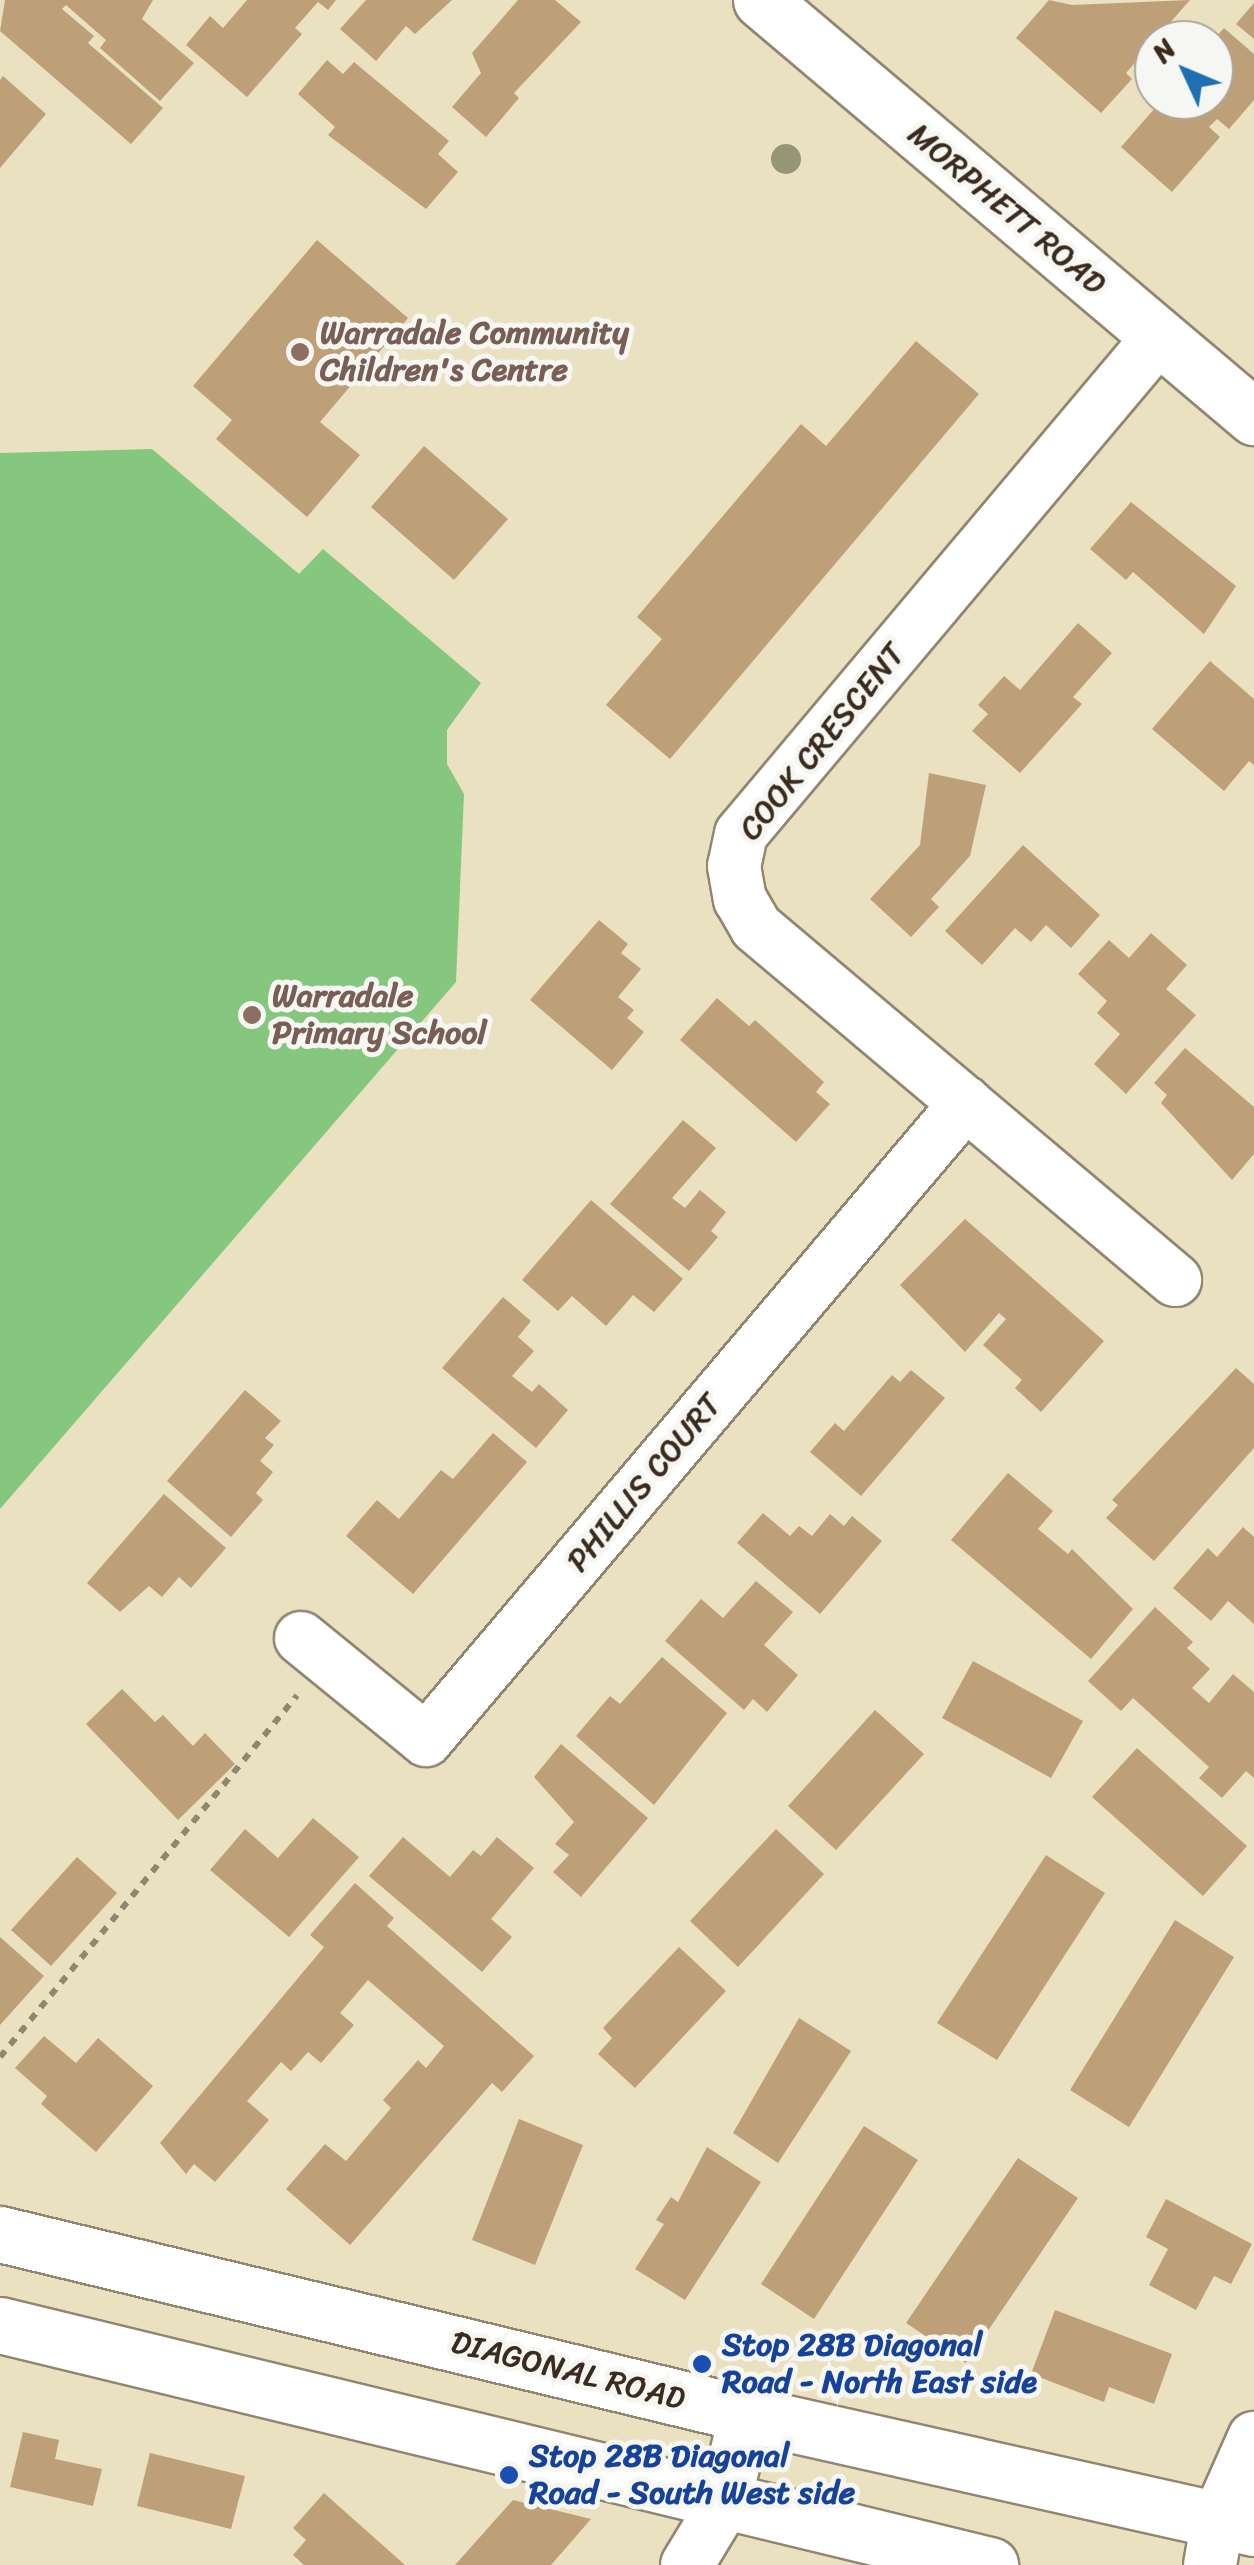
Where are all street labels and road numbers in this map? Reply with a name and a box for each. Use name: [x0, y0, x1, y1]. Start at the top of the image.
street label: MORPHETT ROAD: [900, 115, 1114, 303]
street label: COOK CRESCENT: [732, 637, 912, 847]
street label: PHILLIS COURT: [559, 1387, 729, 1579]
street label: DIAGONAL ROAD: [447, 2323, 689, 2419]

